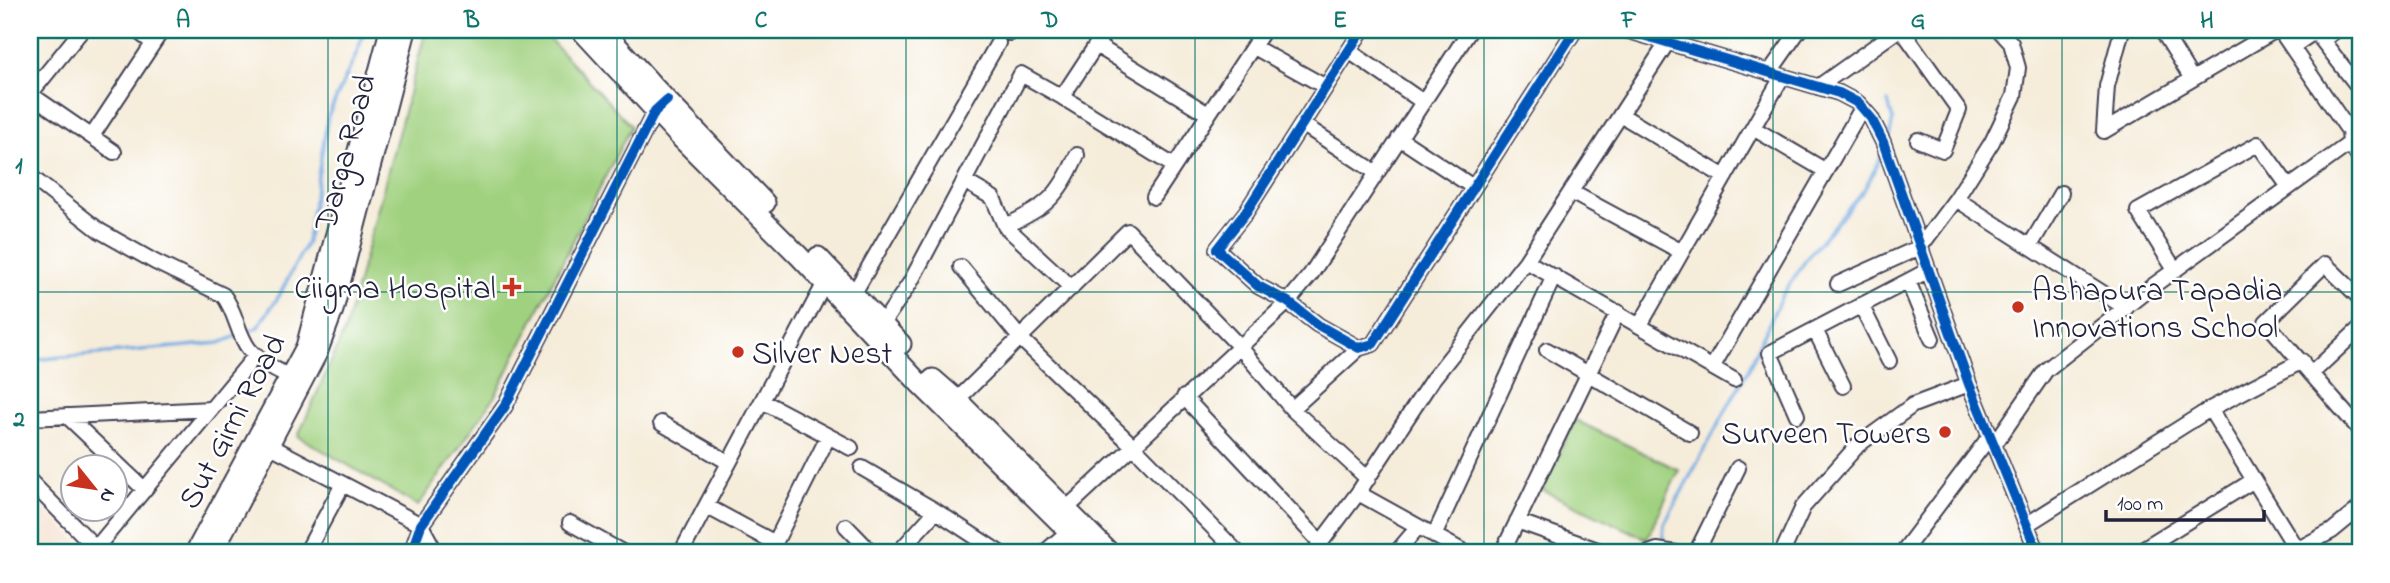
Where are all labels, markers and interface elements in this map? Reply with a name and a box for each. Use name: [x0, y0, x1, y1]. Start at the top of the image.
text: A: [176, 5, 190, 38]
text: B: [463, 5, 480, 38]
text: C: [755, 5, 768, 38]
text: D: [1041, 5, 1058, 38]
text: E: [1333, 5, 1347, 38]
text: F: [1621, 5, 1637, 38]
text: G: [1911, 5, 1925, 38]
text: H: [2200, 5, 2214, 38]
street label: Darga Road: [304, 70, 391, 237]
text: 1: [15, 151, 23, 184]
place label: Ciigma Hospital: [294, 267, 496, 314]
place label: Ashapura Tapadia Innovations School: [2032, 269, 2283, 353]
marker: Ciigma Hospital: [502, 277, 522, 297]
marker: Ashapura Tapadia Innovations School: [2010, 299, 2026, 315]
street label: Sut Girni Road: [168, 327, 300, 519]
place label: Silver Nest: [752, 332, 892, 379]
marker: Silver Nest: [730, 344, 746, 360]
text: 2: [12, 404, 25, 437]
place label: Surveen Towers: [1721, 412, 1931, 459]
marker: Surveen Towers: [1937, 424, 1953, 440]
north arrow: [60, 454, 130, 524]
scale bar: [2106, 478, 2264, 522]
text: N: [92, 483, 121, 508]
text: 100 m: [2117, 490, 2163, 520]

